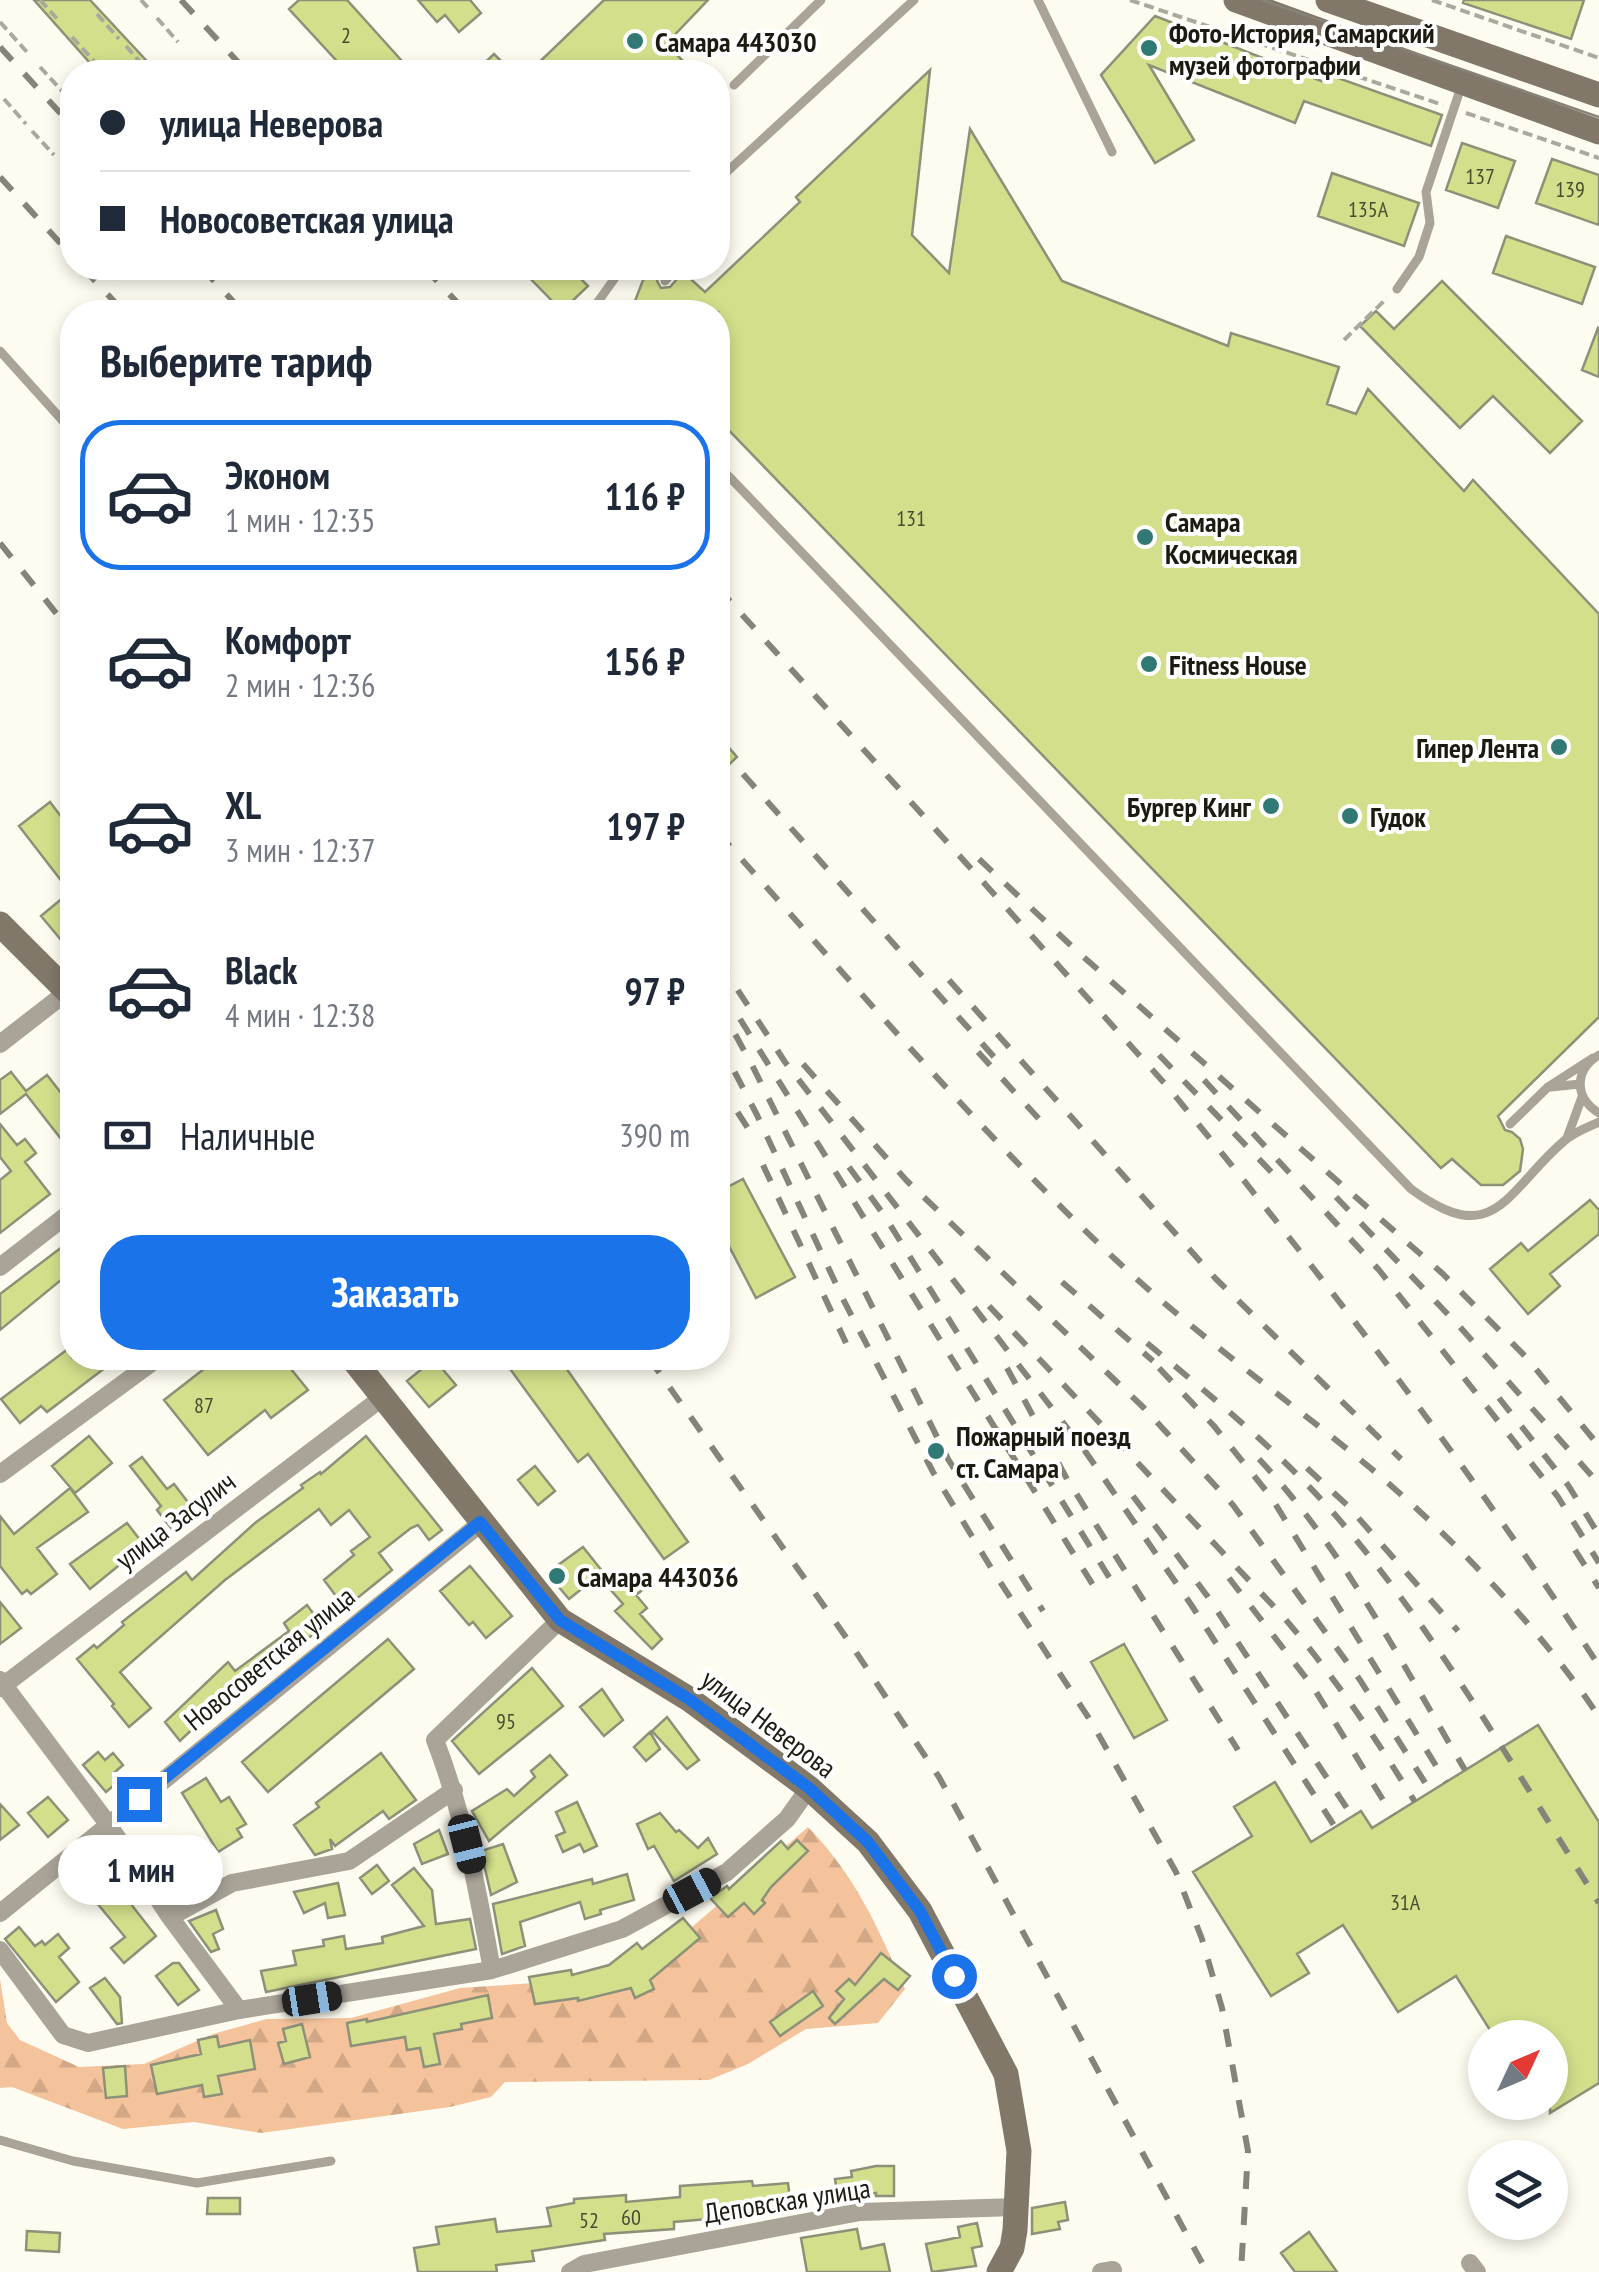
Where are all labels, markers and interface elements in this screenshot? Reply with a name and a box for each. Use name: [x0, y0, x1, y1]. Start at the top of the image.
place label: Фото-История, Самарский музей фотографии: [1169, 14, 1435, 83]
house number: 2: [341, 21, 351, 49]
place label: Самара 443030: [655, 23, 817, 60]
marker: Самара 443030: [624, 30, 646, 52]
marker: Фото-История, Самарский музей фотографии: [1138, 37, 1160, 59]
text: улица Неверова: [160, 98, 383, 147]
house number: 137: [1465, 162, 1495, 190]
house number: 139: [1555, 175, 1585, 203]
text: Новосоветская улица: [160, 194, 454, 243]
house number: 135А: [1348, 195, 1389, 223]
text: Выберите тариф: [100, 331, 372, 389]
icon: car: [105, 450, 195, 540]
text: Эконом: [225, 450, 330, 499]
text: 116 ₽: [605, 471, 685, 520]
text: 1 мин · 12:35: [225, 499, 375, 541]
place label: Самара Космическая: [1165, 503, 1298, 572]
house number: 131: [896, 504, 926, 532]
marker: Самара Космическая: [1134, 526, 1156, 548]
icon: car: [105, 615, 195, 705]
text: Комфорт: [225, 615, 351, 664]
text: 156 ₽: [605, 636, 685, 685]
place label: Fitness House: [1169, 646, 1307, 683]
marker: Fitness House: [1138, 653, 1160, 675]
text: 2 мин · 12:36: [225, 664, 375, 706]
place label: Гипер Лента: [1416, 729, 1539, 766]
marker: Гипер Лента: [1548, 736, 1570, 758]
icon: car: [105, 780, 195, 870]
text: XL: [225, 780, 261, 829]
place label: Бургер Кинг: [1127, 788, 1251, 825]
marker: Бургер Кинг: [1260, 795, 1282, 817]
place label: Гудок: [1370, 798, 1426, 835]
text: 197 ₽: [606, 801, 685, 850]
marker: Гудок: [1339, 805, 1361, 827]
text: 3 мин · 12:37: [225, 829, 375, 871]
icon: car: [105, 945, 195, 1035]
text: Black: [225, 945, 298, 994]
text: 97 ₽: [624, 966, 685, 1015]
text: 4 мин · 12:38: [225, 994, 375, 1036]
icon: cash: [100, 1108, 155, 1163]
text: Наличные: [180, 1111, 315, 1160]
text: 390 m: [619, 1114, 690, 1156]
button: Заказать: [100, 1235, 690, 1350]
house number: 87: [194, 1391, 214, 1419]
place label: Пожарный поезд ст. Самара: [956, 1417, 1131, 1486]
marker: Пожарный поезд ст. Самара: [925, 1440, 947, 1462]
street label: улица Засулич: [107, 1463, 243, 1577]
place label: Самара 443036: [577, 1558, 739, 1595]
marker: Самара 443036: [546, 1565, 568, 1587]
street label: Новосоветская улица: [176, 1578, 362, 1738]
street label: улица Неверова: [694, 1660, 844, 1786]
house number: 95: [496, 1707, 516, 1735]
route end: [117, 1777, 162, 1822]
car: [445, 1811, 489, 1877]
callout: 1 мин: [56, 1834, 222, 1904]
text: 1 мин: [106, 1849, 175, 1891]
car: [658, 1864, 726, 1918]
house number: 31А: [1390, 1888, 1421, 1916]
route start: [932, 1954, 977, 1999]
car: [280, 1979, 344, 2019]
north arrow: [1468, 2020, 1568, 2120]
map controls: [1468, 2020, 1568, 2240]
button: layers: [1468, 2140, 1568, 2240]
street label: Деповская улица: [701, 2169, 873, 2231]
house number: 60: [621, 2203, 641, 2231]
house number: 52: [579, 2206, 599, 2234]

